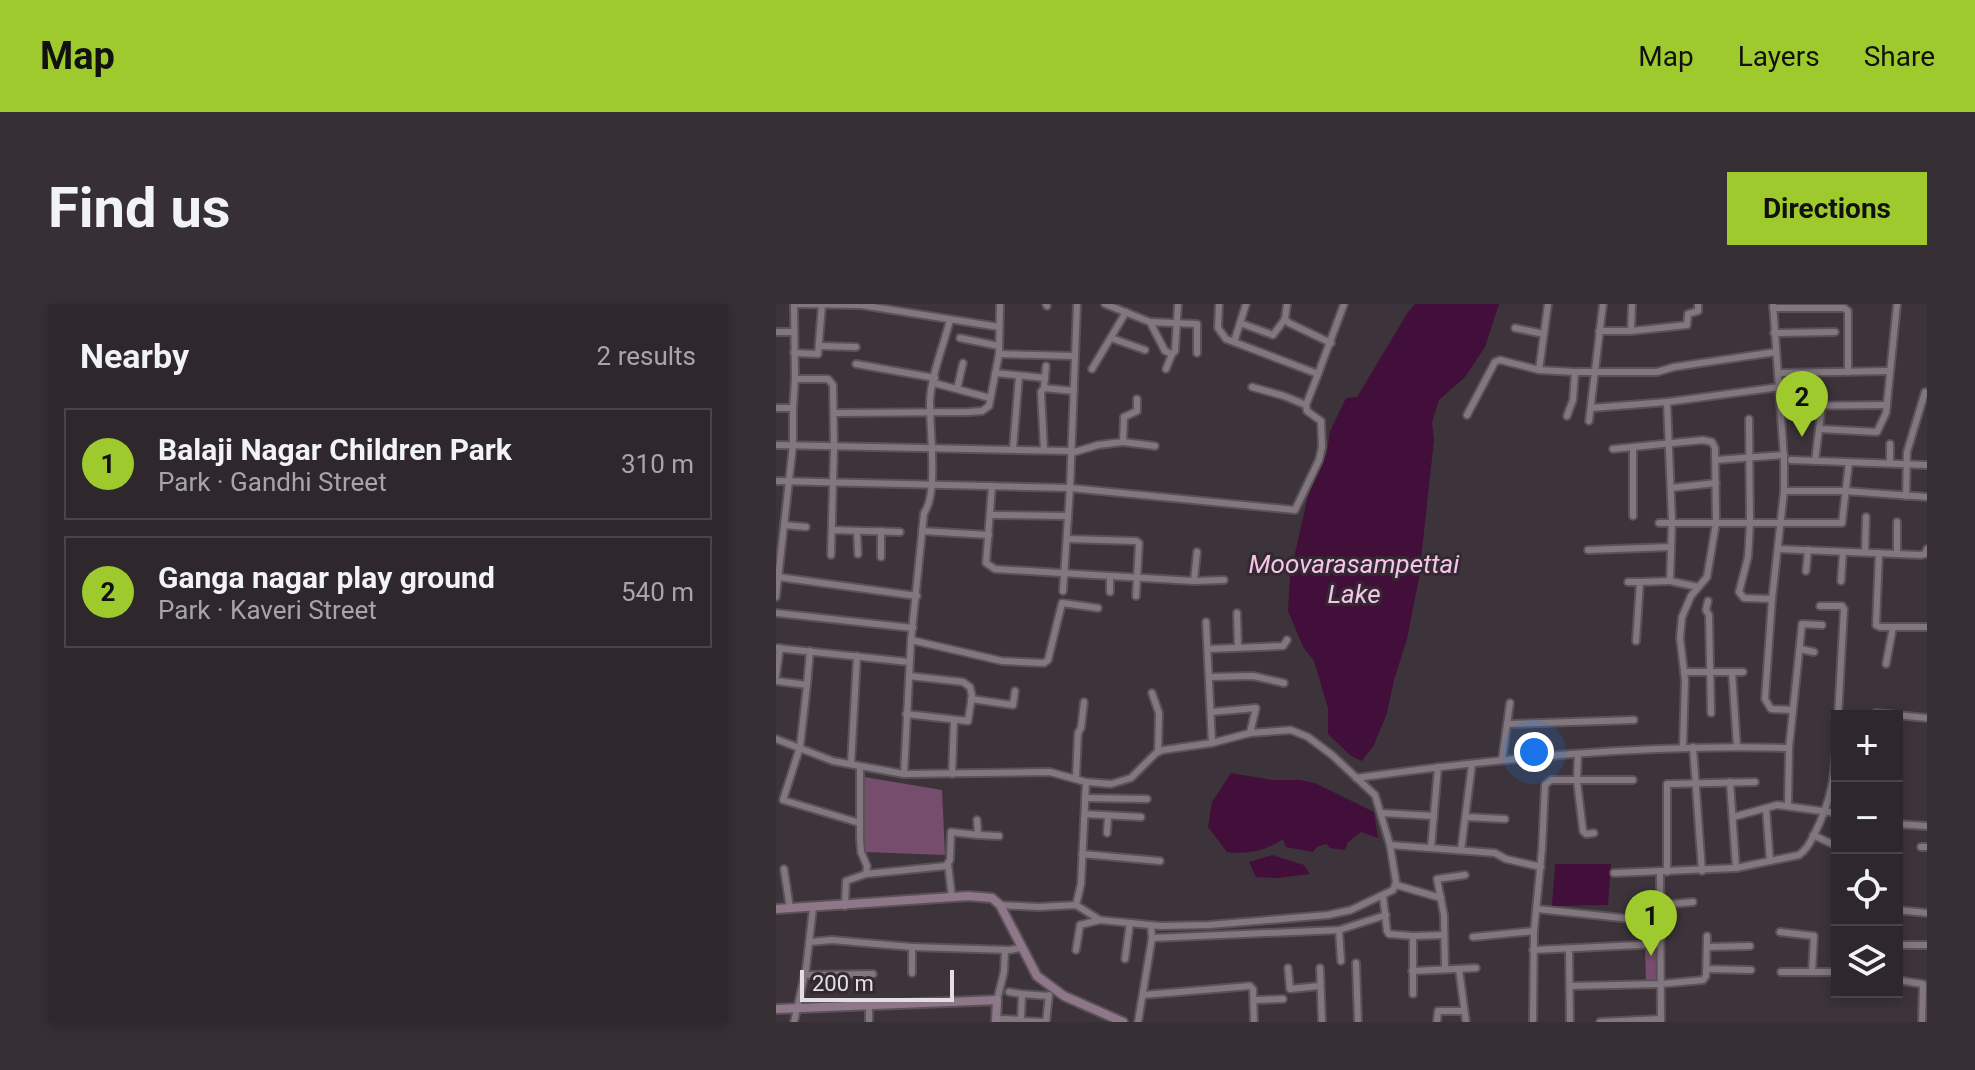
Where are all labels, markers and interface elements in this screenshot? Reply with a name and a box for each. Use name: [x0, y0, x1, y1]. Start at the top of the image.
text: Map: [40, 34, 115, 78]
text: Map: [1638, 40, 1694, 73]
text: Layers: [1738, 40, 1820, 73]
text: Share: [1864, 40, 1935, 73]
button: Directions: [1727, 172, 1927, 245]
text: Find us: [48, 175, 231, 241]
text: Nearby: [80, 336, 189, 376]
text: 2 results: [597, 341, 696, 371]
pin: 2: [1776, 371, 1828, 437]
text: Balaji Nagar Children Park: [158, 432, 512, 467]
text: 1: [101, 449, 115, 479]
text: 310 m: [621, 449, 694, 479]
text: Park · Gandhi Street: [158, 467, 387, 497]
water label: Moovarasampettai Lake: [1249, 549, 1460, 609]
text: Ganga nagar play ground: [158, 560, 495, 595]
text: 2: [101, 577, 115, 607]
text: 540 m: [621, 577, 694, 607]
text: Park · Kaveri Street: [158, 595, 377, 625]
map controls: [1831, 710, 1903, 998]
button: +: [1831, 710, 1903, 782]
your location: [1514, 732, 1554, 772]
button: −: [1831, 782, 1903, 854]
button: locate: [1831, 854, 1903, 926]
pin: 1: [1625, 890, 1677, 956]
button: layers: [1831, 926, 1903, 998]
scale bar: [800, 966, 954, 1002]
text: 200 m: [812, 971, 874, 996]

